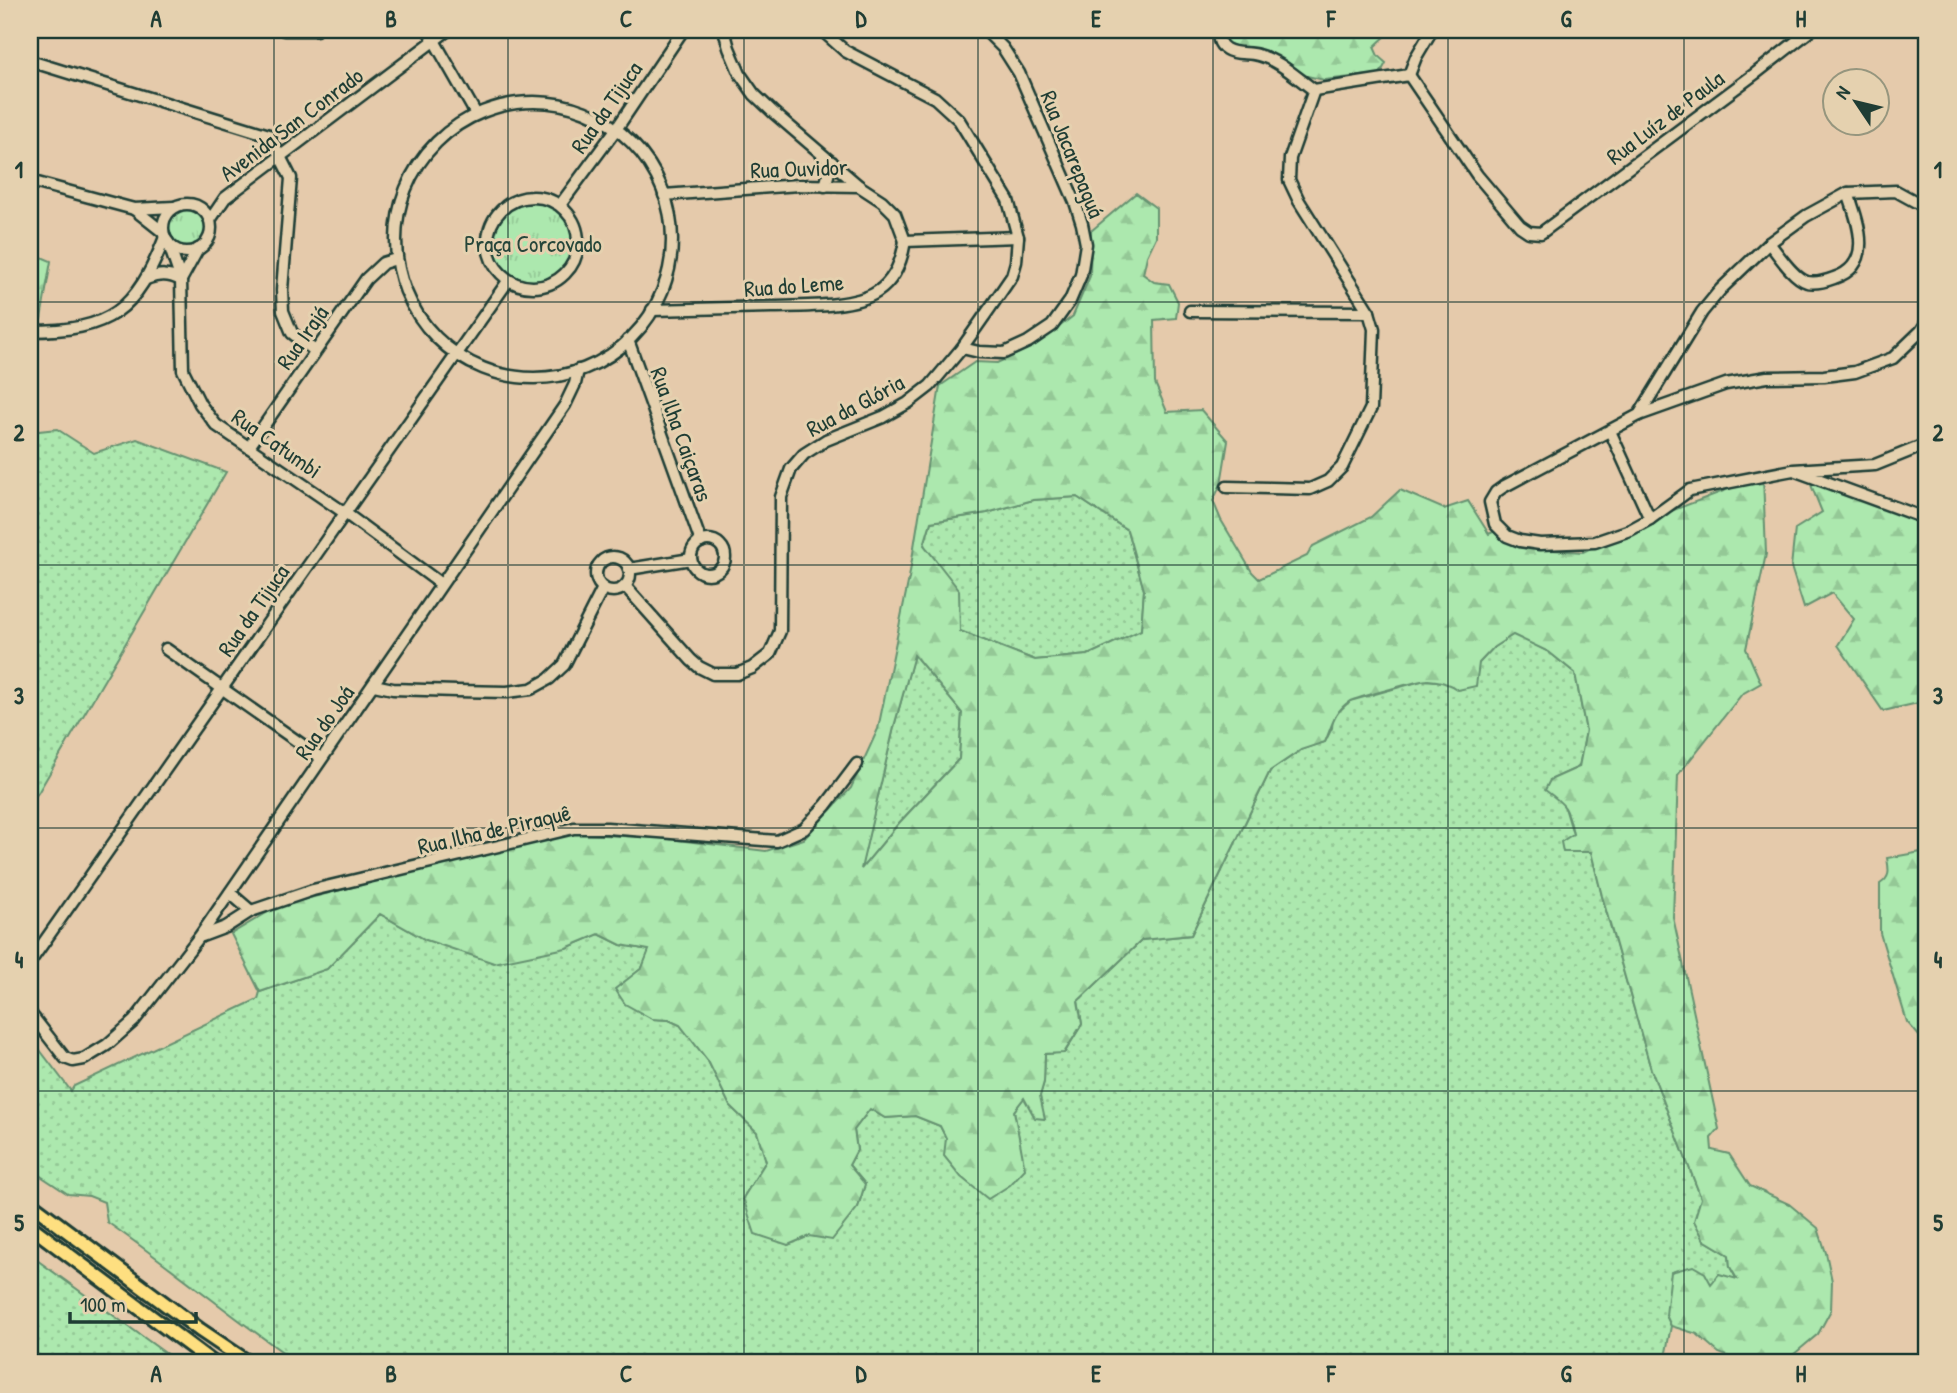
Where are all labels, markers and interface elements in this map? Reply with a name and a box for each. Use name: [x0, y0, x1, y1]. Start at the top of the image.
text: A: [150, 3, 162, 34]
text: B: [385, 3, 397, 34]
text: C: [620, 3, 632, 34]
text: D: [856, 3, 868, 34]
text: E: [1091, 3, 1102, 34]
text: F: [1326, 3, 1337, 34]
text: G: [1560, 3, 1572, 34]
text: H: [1796, 3, 1807, 34]
street label: Rua da Tijuca: [563, 55, 649, 159]
street label: Avenida San Conrado: [213, 60, 369, 188]
street label: Rua Luíz de Paula: [1600, 63, 1730, 171]
north arrow: [1820, 66, 1890, 136]
text: N: [1829, 81, 1856, 104]
street label: Rua Jacarepaguá: [1033, 86, 1113, 222]
street label: Rua Ouvidor: [750, 151, 848, 185]
text: 1: [15, 154, 23, 185]
text: 1: [1934, 154, 1942, 185]
park label: Praça Corcovado: [464, 228, 602, 259]
street label: Rua do Leme: [743, 266, 845, 304]
street label: Rua Irajá: [269, 299, 335, 375]
street label: Rua Ilha Caiçaras: [643, 363, 721, 506]
street label: Rua da Glória: [801, 366, 909, 444]
street label: Rua Catumbi: [226, 401, 328, 485]
text: 2: [14, 417, 25, 448]
text: 2: [1933, 417, 1944, 448]
street label: Rua da Tijuca: [210, 558, 296, 662]
street label: Rua do Joá: [287, 679, 361, 765]
text: 3: [14, 680, 24, 711]
text: 3: [1933, 680, 1943, 711]
street label: Rua Ilha de Piraquê: [415, 796, 573, 862]
text: 4: [15, 944, 24, 975]
text: 4: [1934, 944, 1943, 975]
text: 5: [14, 1207, 24, 1238]
text: 5: [1933, 1207, 1943, 1238]
scale bar: [70, 1281, 196, 1325]
text: 100 m: [80, 1290, 126, 1319]
text: A: [150, 1358, 162, 1389]
text: B: [385, 1358, 397, 1389]
text: C: [620, 1358, 632, 1389]
text: D: [856, 1358, 868, 1389]
text: E: [1091, 1358, 1102, 1389]
text: F: [1326, 1358, 1337, 1389]
text: G: [1560, 1358, 1572, 1389]
text: H: [1796, 1358, 1807, 1389]

